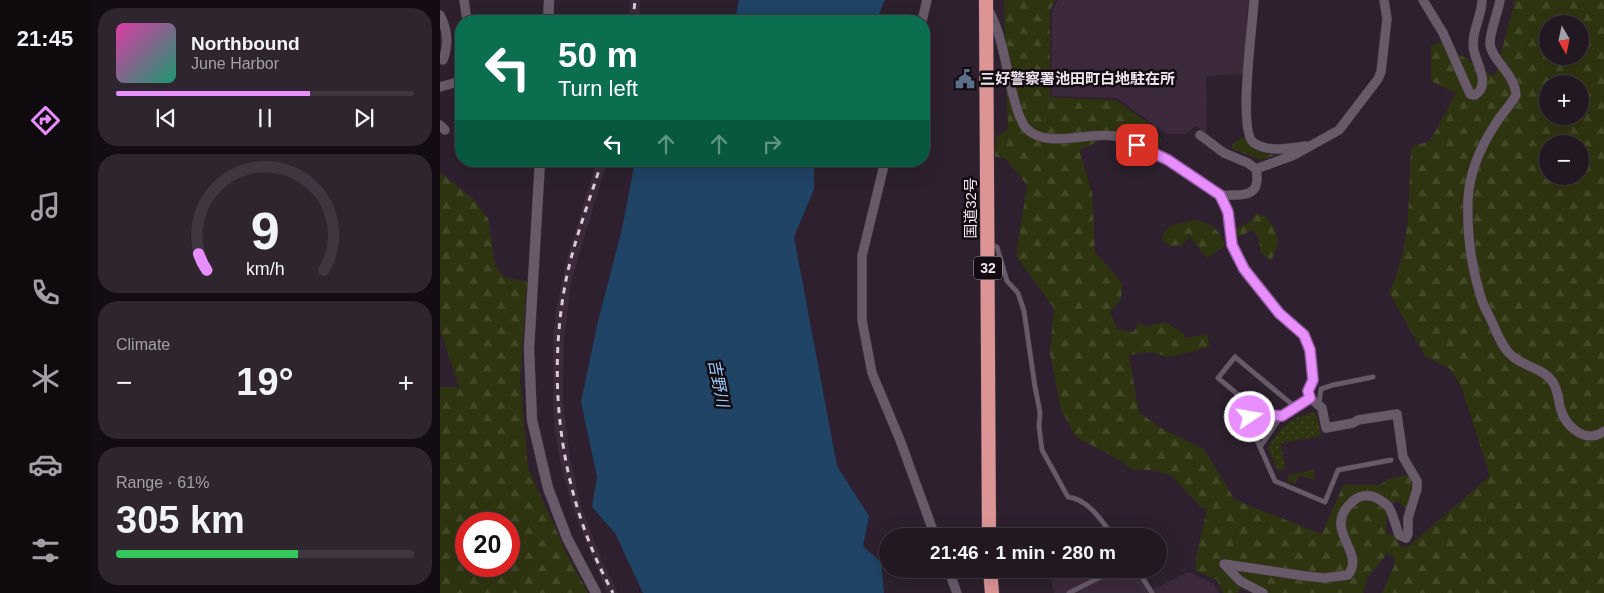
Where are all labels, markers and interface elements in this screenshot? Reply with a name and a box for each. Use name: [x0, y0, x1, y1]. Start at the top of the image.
north arrow: [1539, 15, 1589, 65]
map controls: [1539, 15, 1589, 185]
text: 21:45: [17, 26, 73, 51]
text: Northbound: [191, 33, 300, 54]
icon: left: [475, 35, 540, 100]
text: 50 m: [558, 35, 638, 74]
text: June Harbor: [191, 55, 279, 72]
public building icon: 三好警察署池田町白地駐在所: [954, 68, 976, 90]
place label: 三好警察署池田町白地駐在所: [980, 70, 1175, 87]
button: +: [1539, 75, 1589, 125]
text: Turn left: [558, 76, 638, 101]
icon: directions: [28, 103, 63, 138]
icon: previous: [152, 104, 180, 132]
icon: pause: [251, 104, 279, 132]
icon: next: [350, 104, 378, 132]
pin: [1116, 124, 1158, 166]
icon: left: [599, 130, 627, 158]
icon: ahead: [652, 130, 680, 158]
icon: ahead: [705, 130, 733, 158]
icon: right: [758, 130, 786, 158]
icon: arrive: [1123, 131, 1151, 159]
button: −: [1539, 135, 1589, 185]
street label: 国道32号: [962, 177, 979, 239]
icon: music: [28, 189, 63, 224]
text: 9: [251, 202, 279, 260]
road number: 32: [974, 256, 1002, 280]
text: km/h: [246, 259, 284, 279]
icon: phone: [28, 275, 63, 310]
text: Climate: [116, 336, 170, 353]
water label: 吉野川: [706, 358, 732, 410]
icon: climate: [28, 361, 63, 396]
text: 19°: [236, 361, 294, 403]
text: −: [116, 367, 132, 398]
text: +: [398, 367, 414, 398]
position arrow: [1223, 390, 1275, 442]
icon: car: [28, 447, 63, 482]
text: Range · 61%: [116, 474, 209, 491]
text: 305 km: [116, 499, 245, 541]
speed limit sign: 20: [455, 512, 520, 577]
icon: filters: [28, 533, 63, 568]
text: 21:46 · 1 min · 280 m: [930, 542, 1116, 563]

